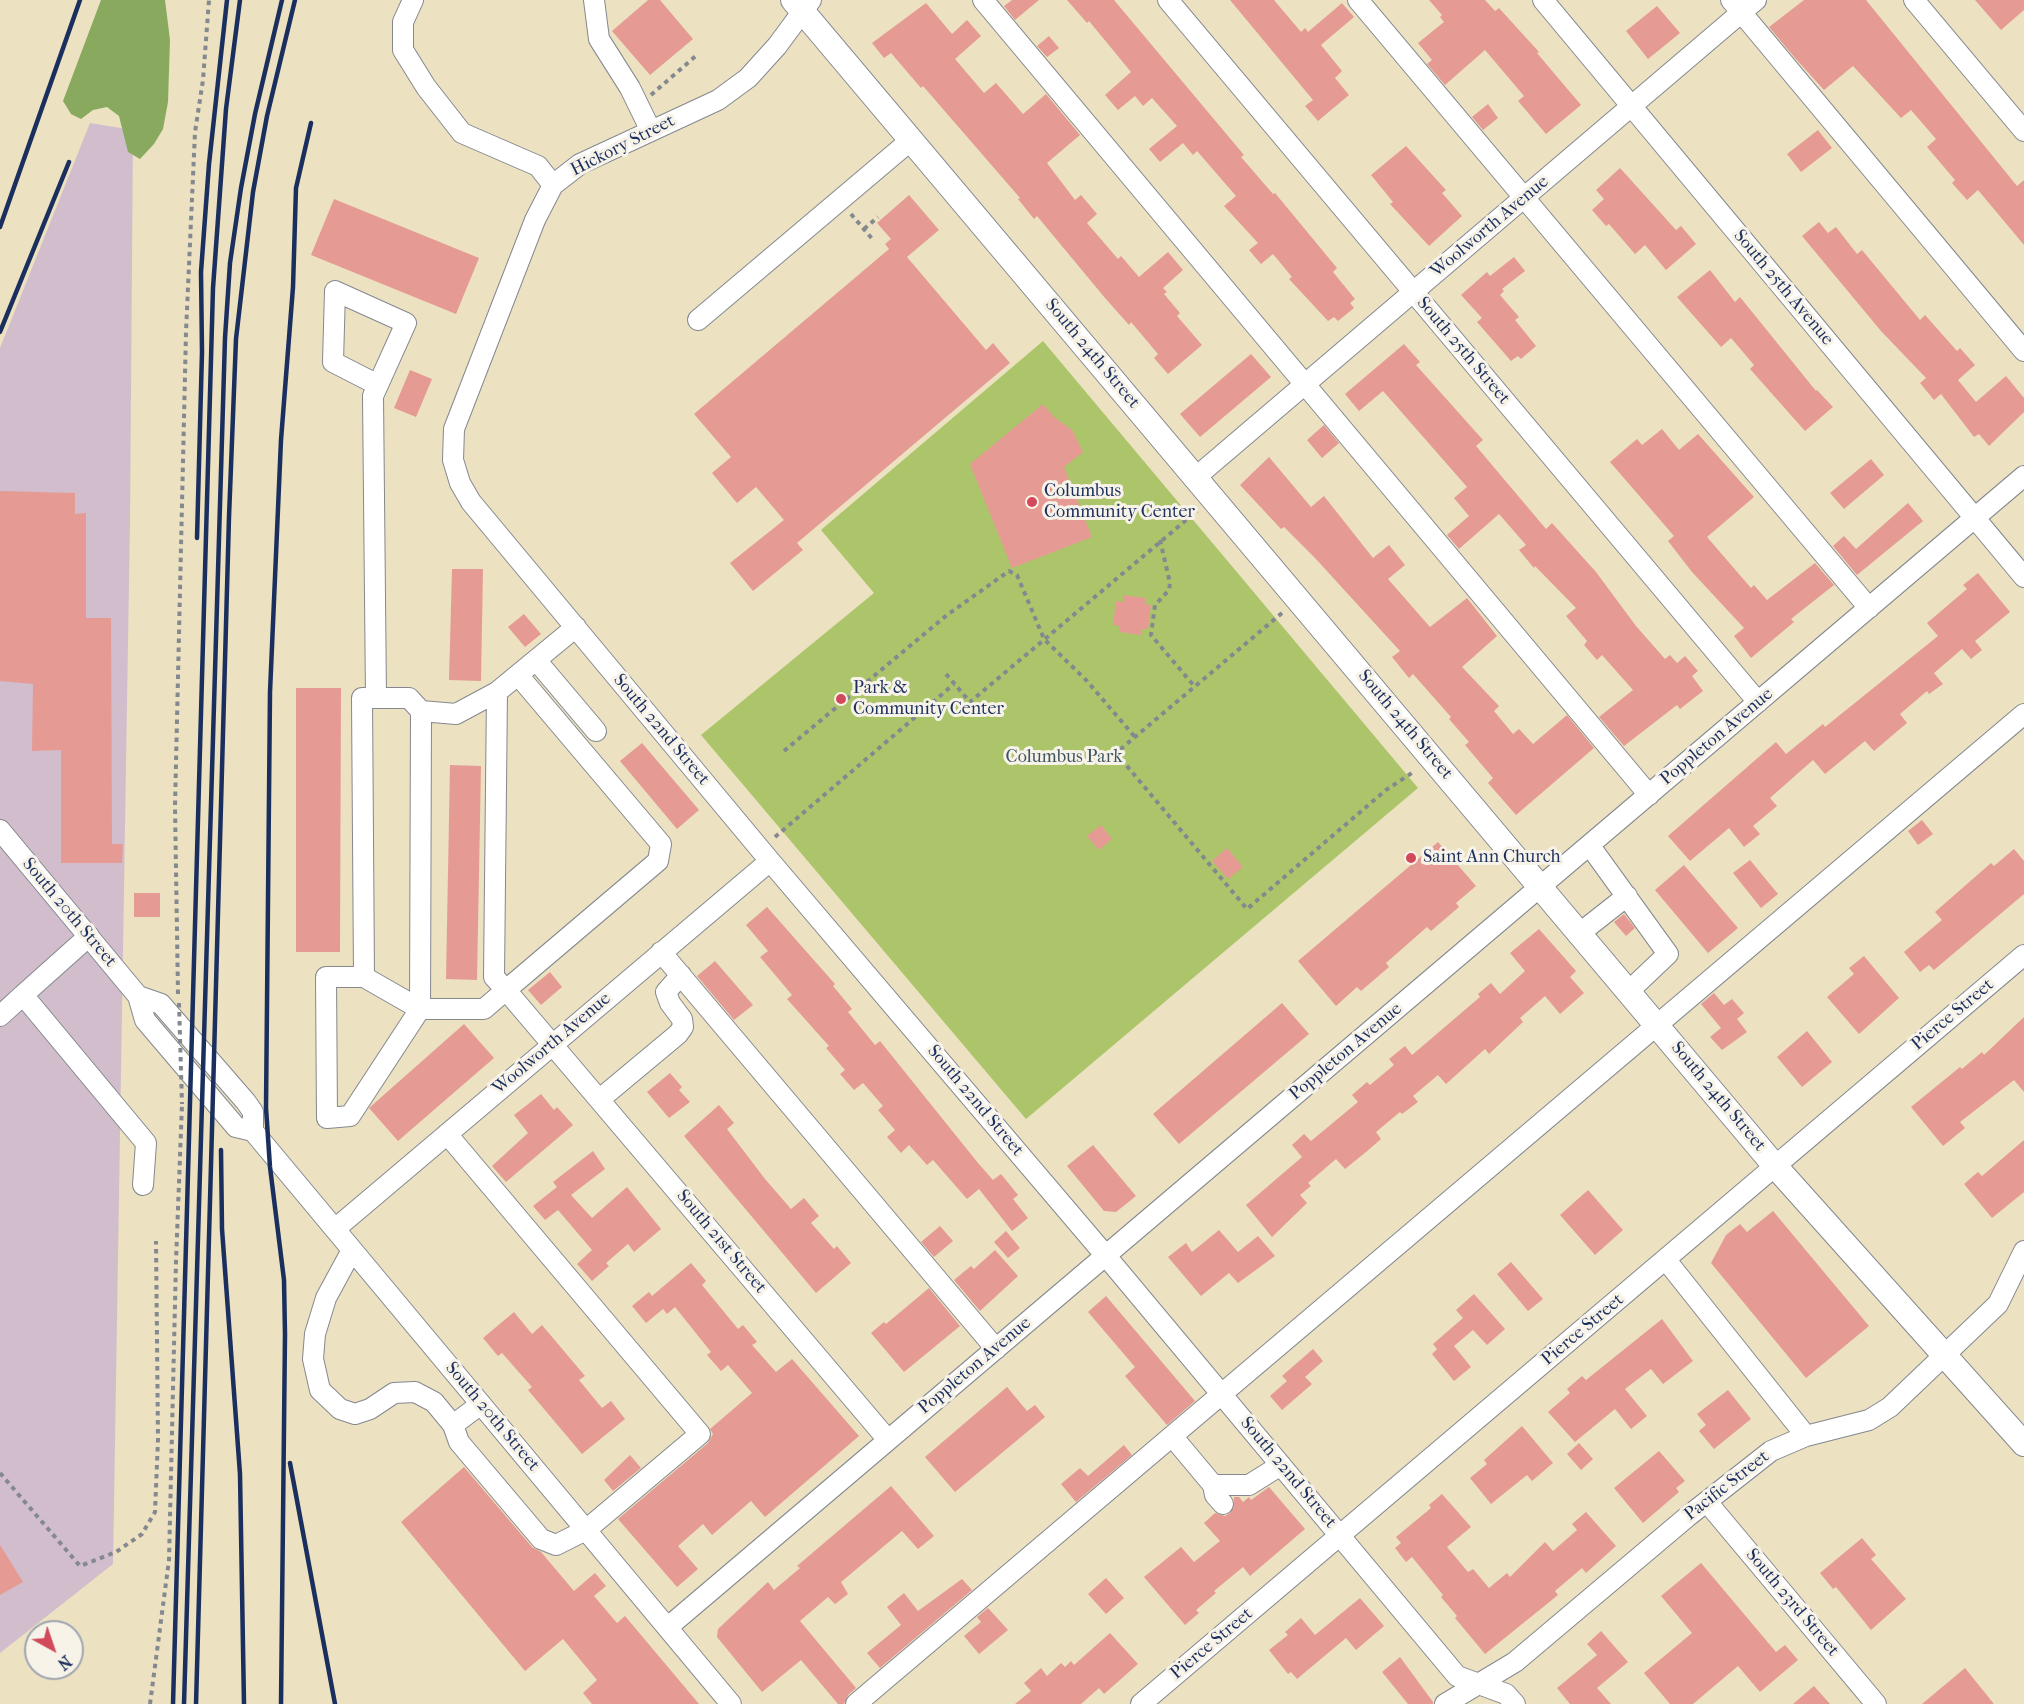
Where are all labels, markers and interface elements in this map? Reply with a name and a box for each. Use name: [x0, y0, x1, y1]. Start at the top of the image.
street label: Hickory Street: [567, 111, 679, 181]
street label: Woolworth Avenue: [1427, 171, 1553, 283]
street label: South 25th Avenue: [1728, 226, 1838, 350]
street label: South 25th Street: [1412, 293, 1514, 409]
street label: South 24th Street: [1040, 295, 1144, 413]
place label: Columbus Community Center: [1044, 481, 1195, 524]
marker: Columbus Community Center: [1025, 495, 1039, 509]
street label: South 24th Street: [1353, 666, 1457, 784]
street label: South 22nd Street: [608, 670, 714, 790]
place label: Park & Community Center: [853, 678, 1004, 720]
street label: Poppleton Avenue: [1656, 684, 1778, 790]
marker: Park & Community Center: [834, 692, 848, 706]
park label: Columbus Park: [1006, 747, 1122, 769]
place label: Saint Ann Church: [1423, 847, 1561, 869]
marker: Saint Ann Church: [1404, 851, 1418, 865]
street label: South 20th Street: [17, 854, 121, 972]
street label: Pierce Street: [1907, 974, 1999, 1056]
street label: Woolworth Avenue: [489, 988, 615, 1100]
street label: Poppleton Avenue: [1285, 999, 1407, 1105]
street label: South 24th Street: [1666, 1038, 1770, 1156]
street label: South 22nd Street: [922, 1041, 1028, 1161]
street label: South 21st Street: [671, 1186, 771, 1298]
street label: Pierce Street: [1537, 1289, 1629, 1371]
street label: Poppleton Avenue: [914, 1313, 1036, 1419]
street label: South 20th Street: [440, 1358, 544, 1476]
street label: South 22nd Street: [1235, 1413, 1341, 1533]
street label: Pacific Street: [1680, 1446, 1774, 1526]
street label: South 23rd Street: [1741, 1545, 1843, 1661]
street label: Pierce Street: [1166, 1603, 1258, 1685]
north arrow: [24, 1620, 84, 1680]
text: N: [54, 1651, 75, 1674]

